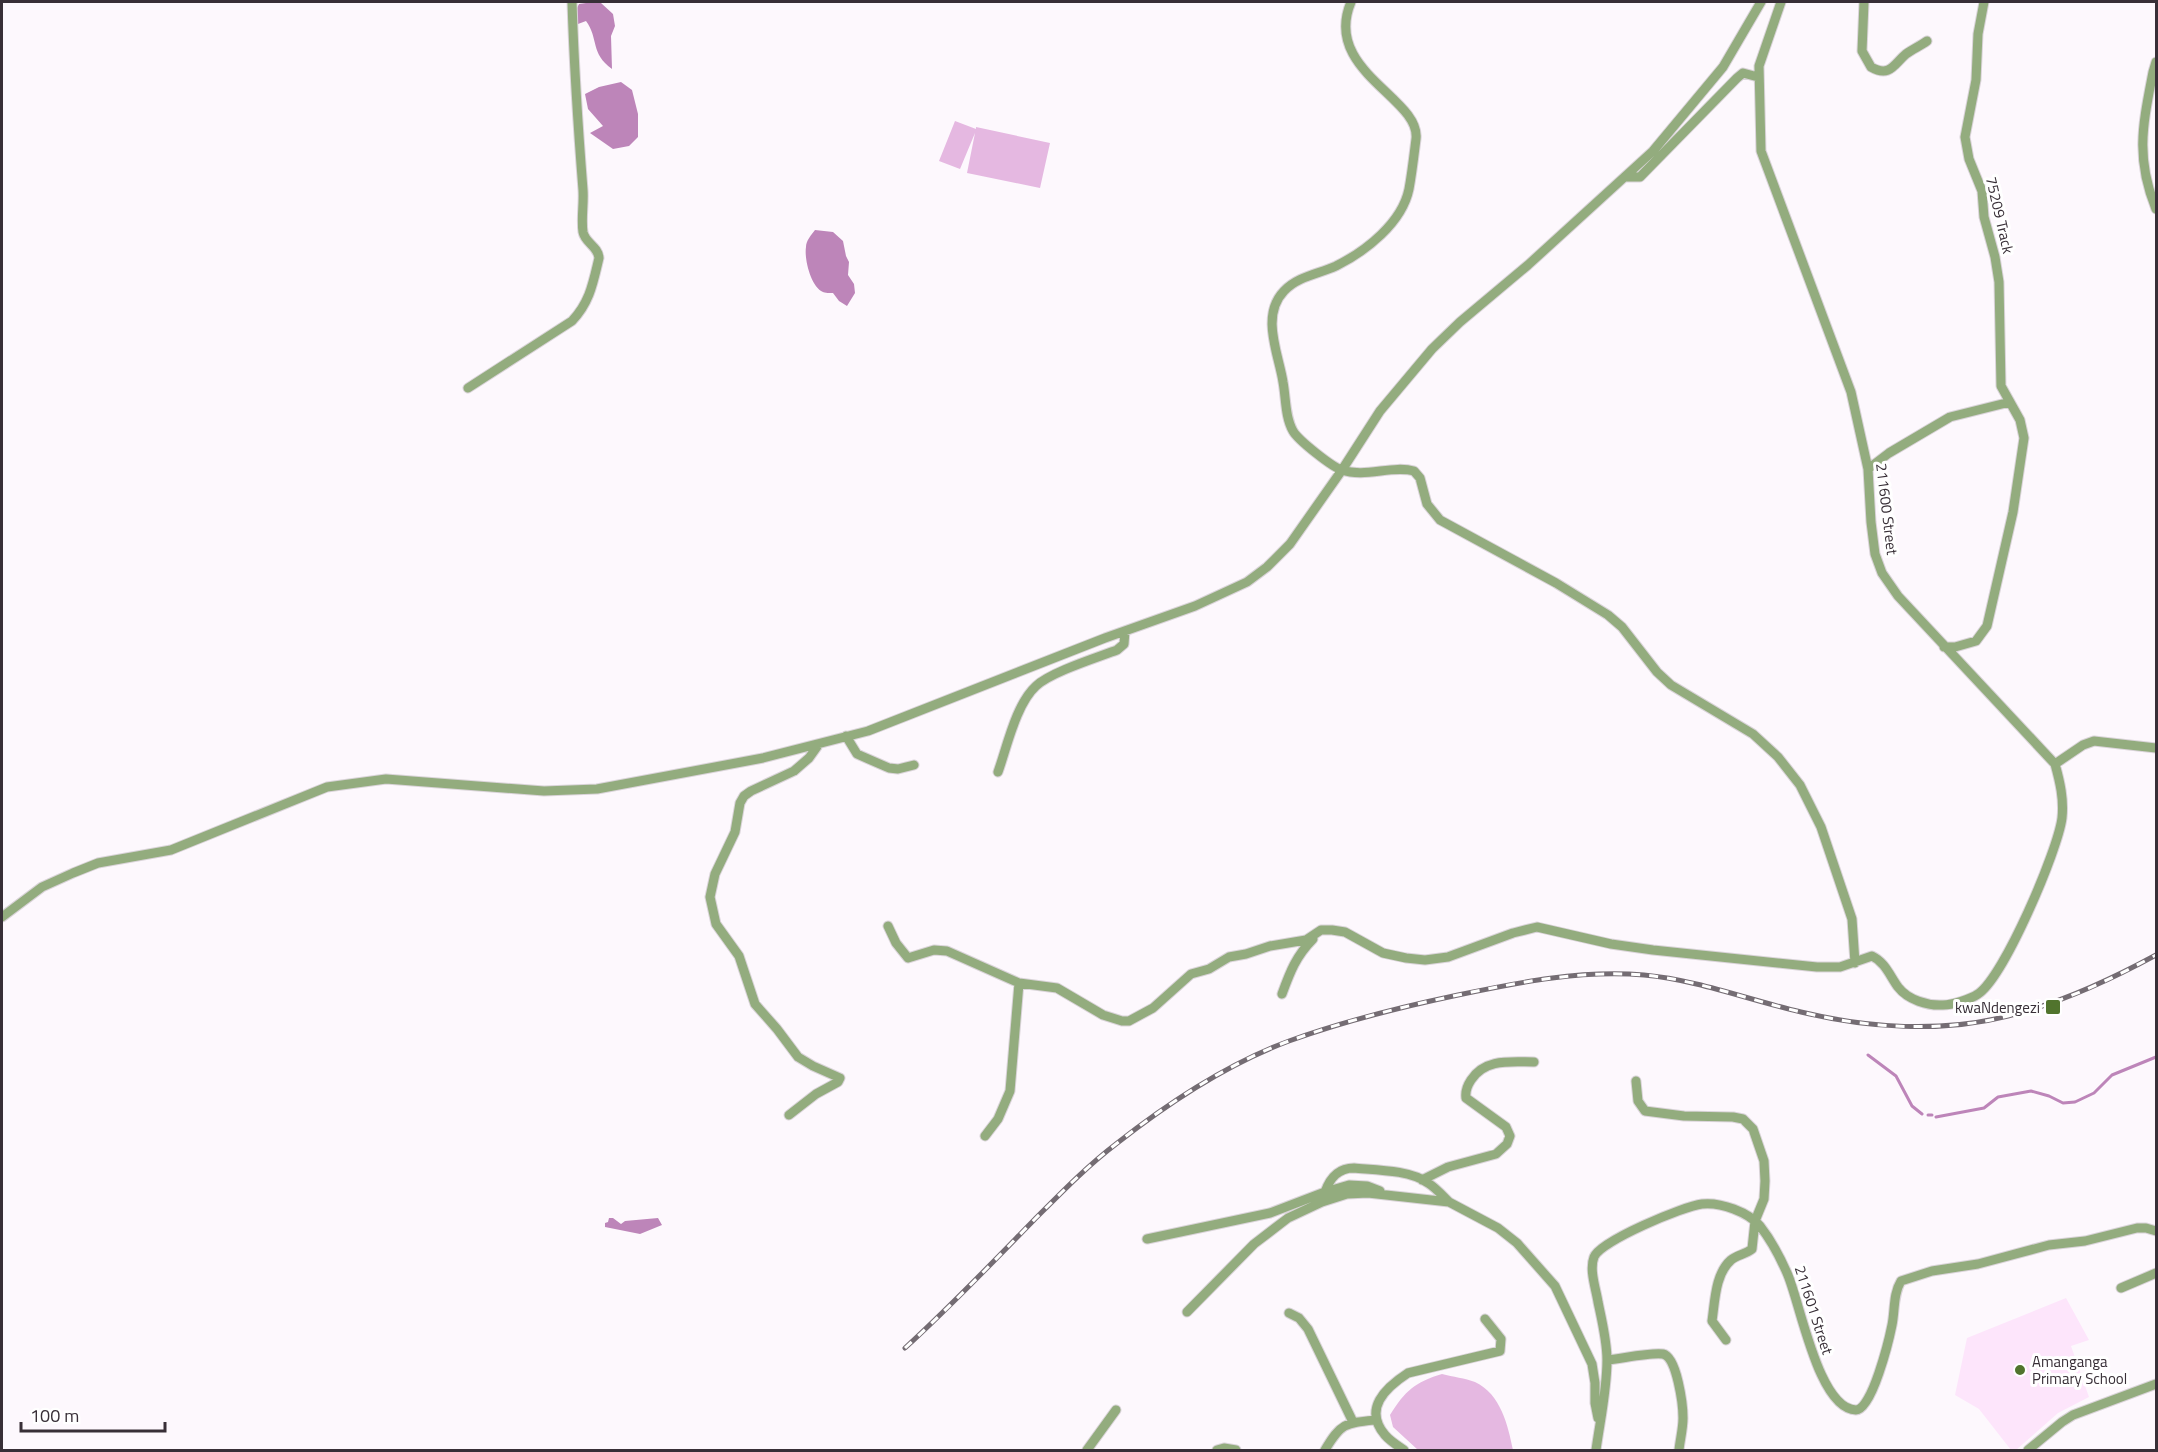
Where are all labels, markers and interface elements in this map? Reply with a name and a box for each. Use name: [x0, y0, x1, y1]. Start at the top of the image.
street label: 75209 Track: [1980, 174, 2020, 256]
street label: 211600 Street: [1870, 462, 1904, 557]
place label: kwaNdengezi: [1955, 996, 2040, 1019]
marker: kwaNdengezi: [2044, 998, 2062, 1016]
street label: 211601 Street: [1789, 1263, 1839, 1358]
place label: Amanganga Primary School: [2032, 1350, 2127, 1390]
marker: Amanganga Primary School: [2013, 1363, 2027, 1377]
scale bar: [21, 1395, 165, 1433]
text: 100 m: [30, 1402, 79, 1429]

